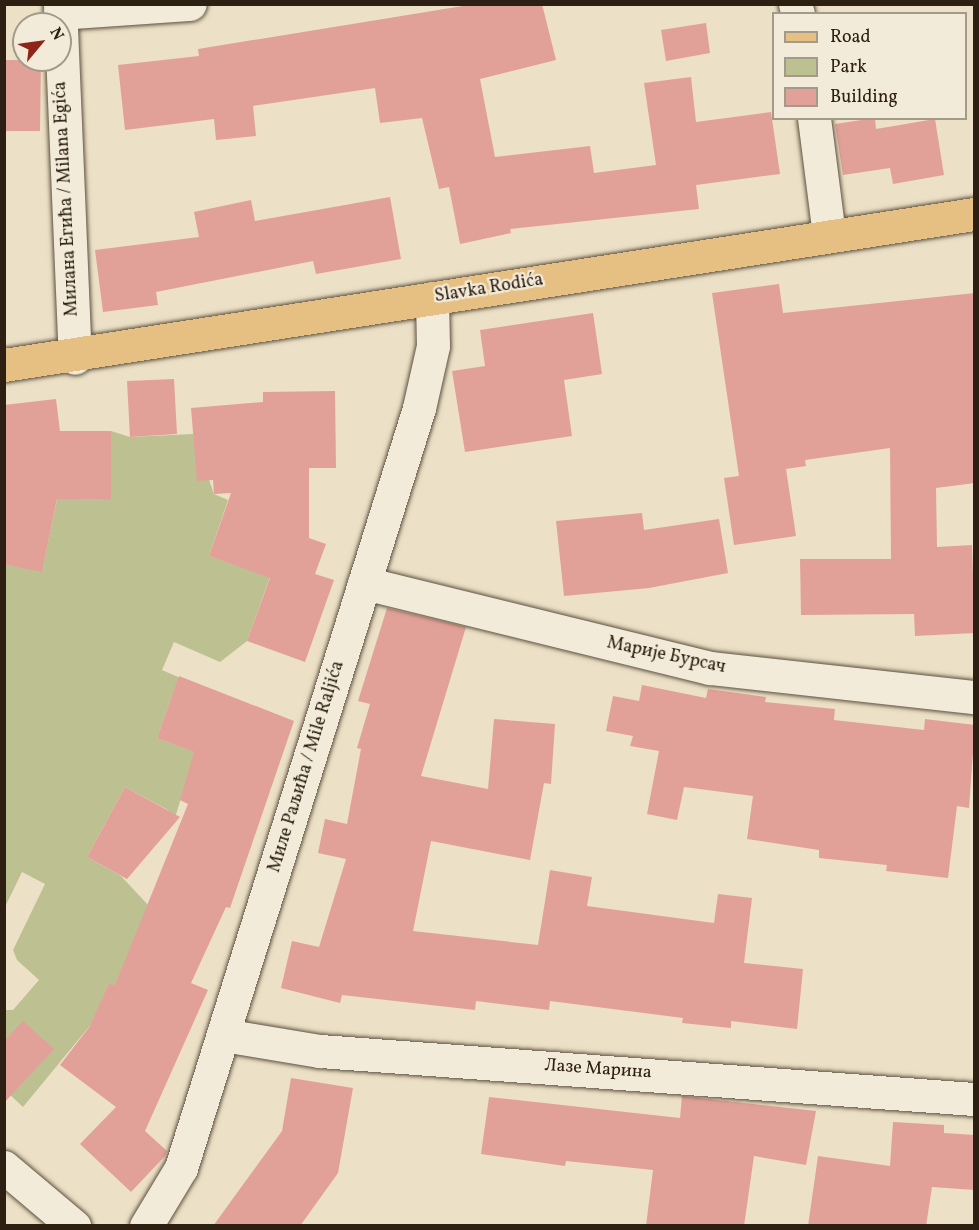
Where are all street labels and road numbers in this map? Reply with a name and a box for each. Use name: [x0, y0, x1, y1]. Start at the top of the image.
street label: Милана Егића / Milana Egića: [50, 81, 84, 317]
street label: Slavka Rodića: [433, 270, 545, 308]
street label: Марије Бурсач: [605, 633, 727, 679]
street label: Миле Раљића / Mile Raljića: [264, 659, 350, 875]
street label: Лазе Марина: [544, 1055, 652, 1085]

